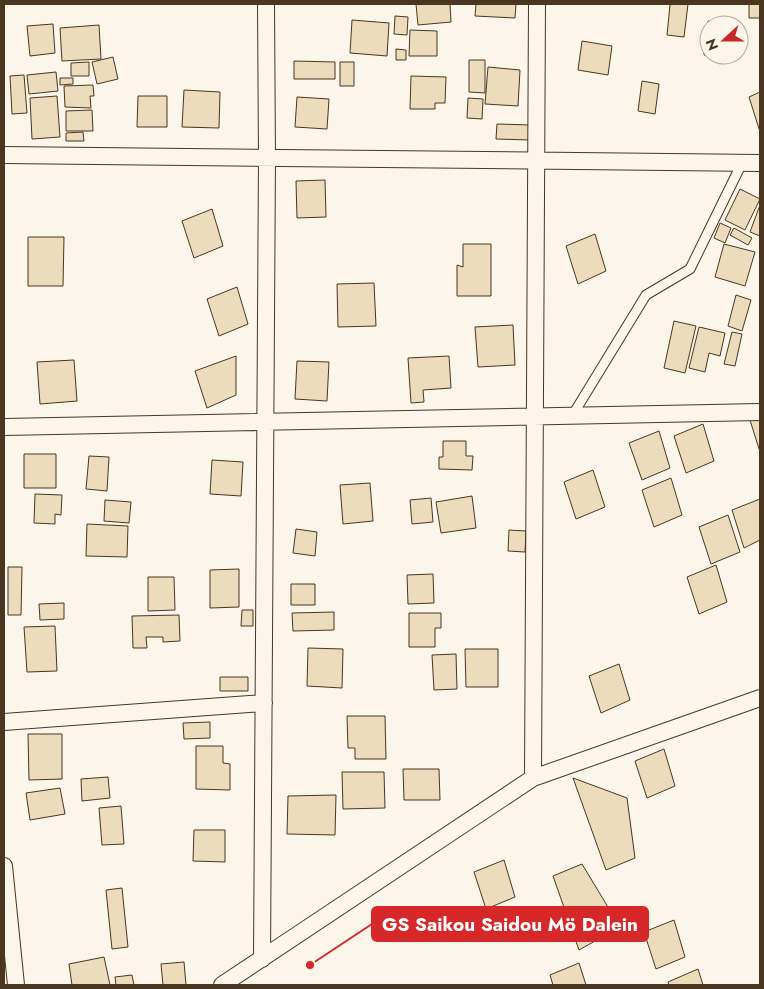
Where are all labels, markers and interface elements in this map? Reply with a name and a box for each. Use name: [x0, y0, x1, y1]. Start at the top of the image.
north arrow: [699, 15, 749, 65]
text: N: [701, 36, 723, 53]
callout: GS Saikou Saidou Mö Dalein: [372, 907, 648, 941]
text: GS Saikou Saidou Mö Dalein: [382, 911, 638, 938]

